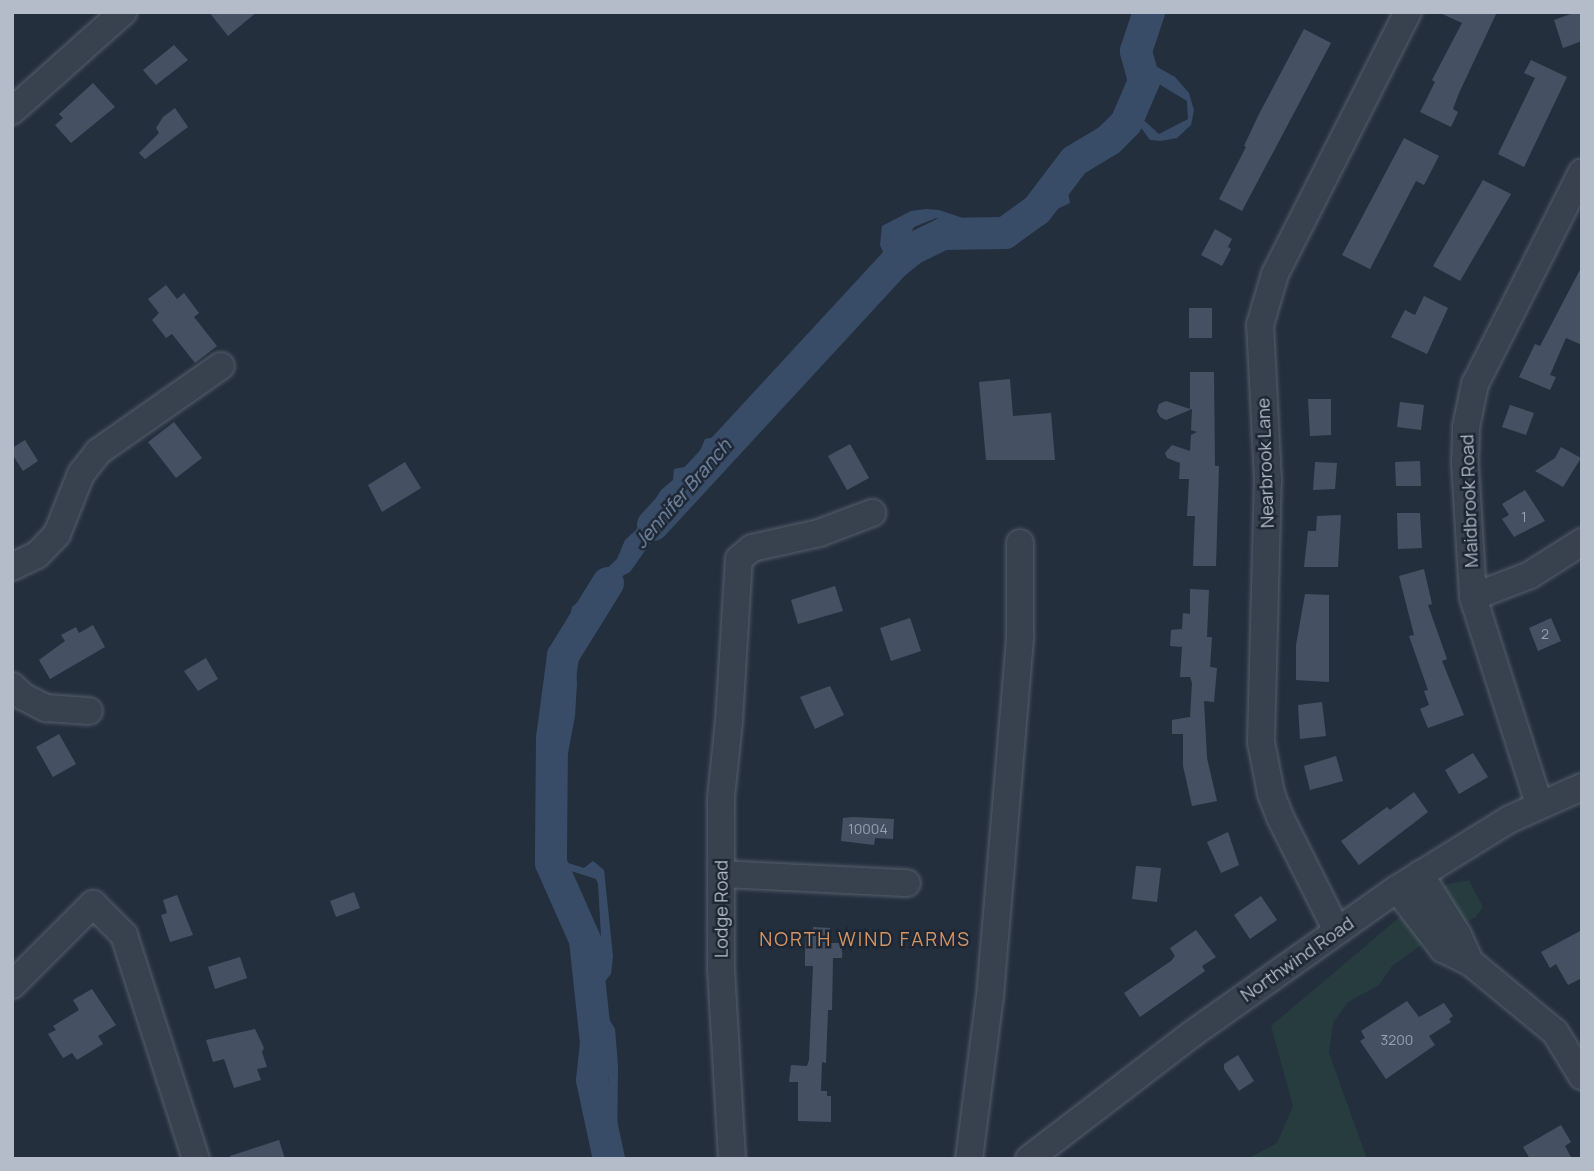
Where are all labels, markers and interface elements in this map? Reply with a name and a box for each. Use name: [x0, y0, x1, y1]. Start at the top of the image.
street label: Nearbrook Lane: [1252, 398, 1278, 528]
street label: Maidbrook Road: [1456, 434, 1482, 568]
water label: Jennifer Branch: [630, 435, 736, 553]
house number: 1: [1521, 509, 1527, 525]
house number: 2: [1541, 626, 1549, 642]
house number: 10004: [848, 821, 888, 837]
street label: Lodge Road: [710, 860, 732, 958]
street label: Northwind Road: [1236, 912, 1358, 1006]
district label: NORTH WIND FARMS: [761, 929, 969, 951]
house number: 3200: [1381, 1032, 1413, 1048]

